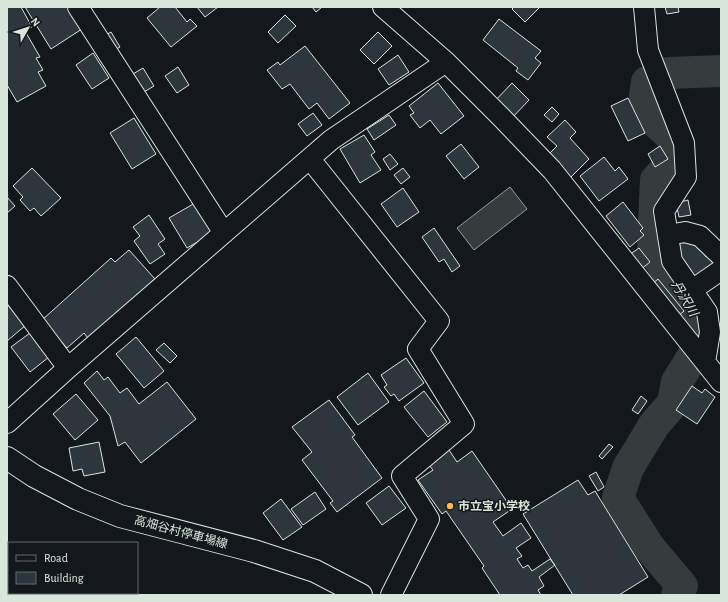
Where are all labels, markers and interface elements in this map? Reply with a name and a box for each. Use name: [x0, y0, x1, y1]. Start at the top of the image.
north arrow: [8, 8, 48, 48]
text: N: [29, 16, 42, 28]
water label: 丹沢川: [668, 278, 701, 321]
place label: 市立宝小学校: [458, 499, 530, 512]
marker: 市立宝小学校: [445, 501, 455, 511]
street label: 高畑谷村停車場線: [133, 513, 229, 550]
legend: [8, 542, 138, 594]
text: Road: [44, 552, 68, 564]
text: Building: [44, 572, 84, 584]

